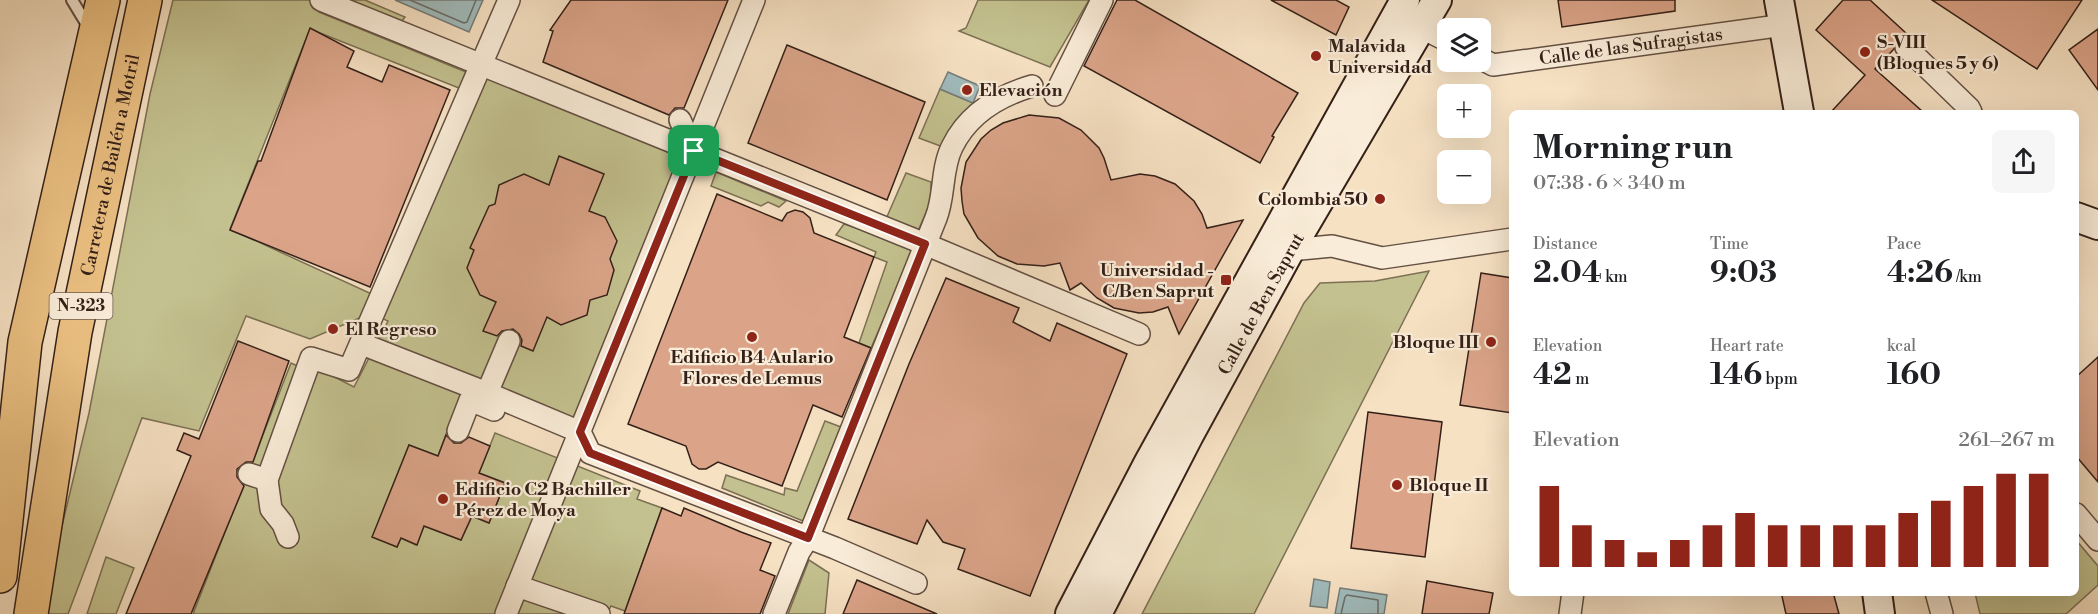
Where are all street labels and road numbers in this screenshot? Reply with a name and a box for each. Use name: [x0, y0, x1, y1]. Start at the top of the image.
street label: Calle de las Sufragistas: [1538, 22, 1724, 70]
street label: Carretera de Bailén a Motril: [76, 51, 145, 278]
street label: Calle de Ben Saprut: [1213, 228, 1310, 379]
road number: N-323: [50, 293, 112, 319]

